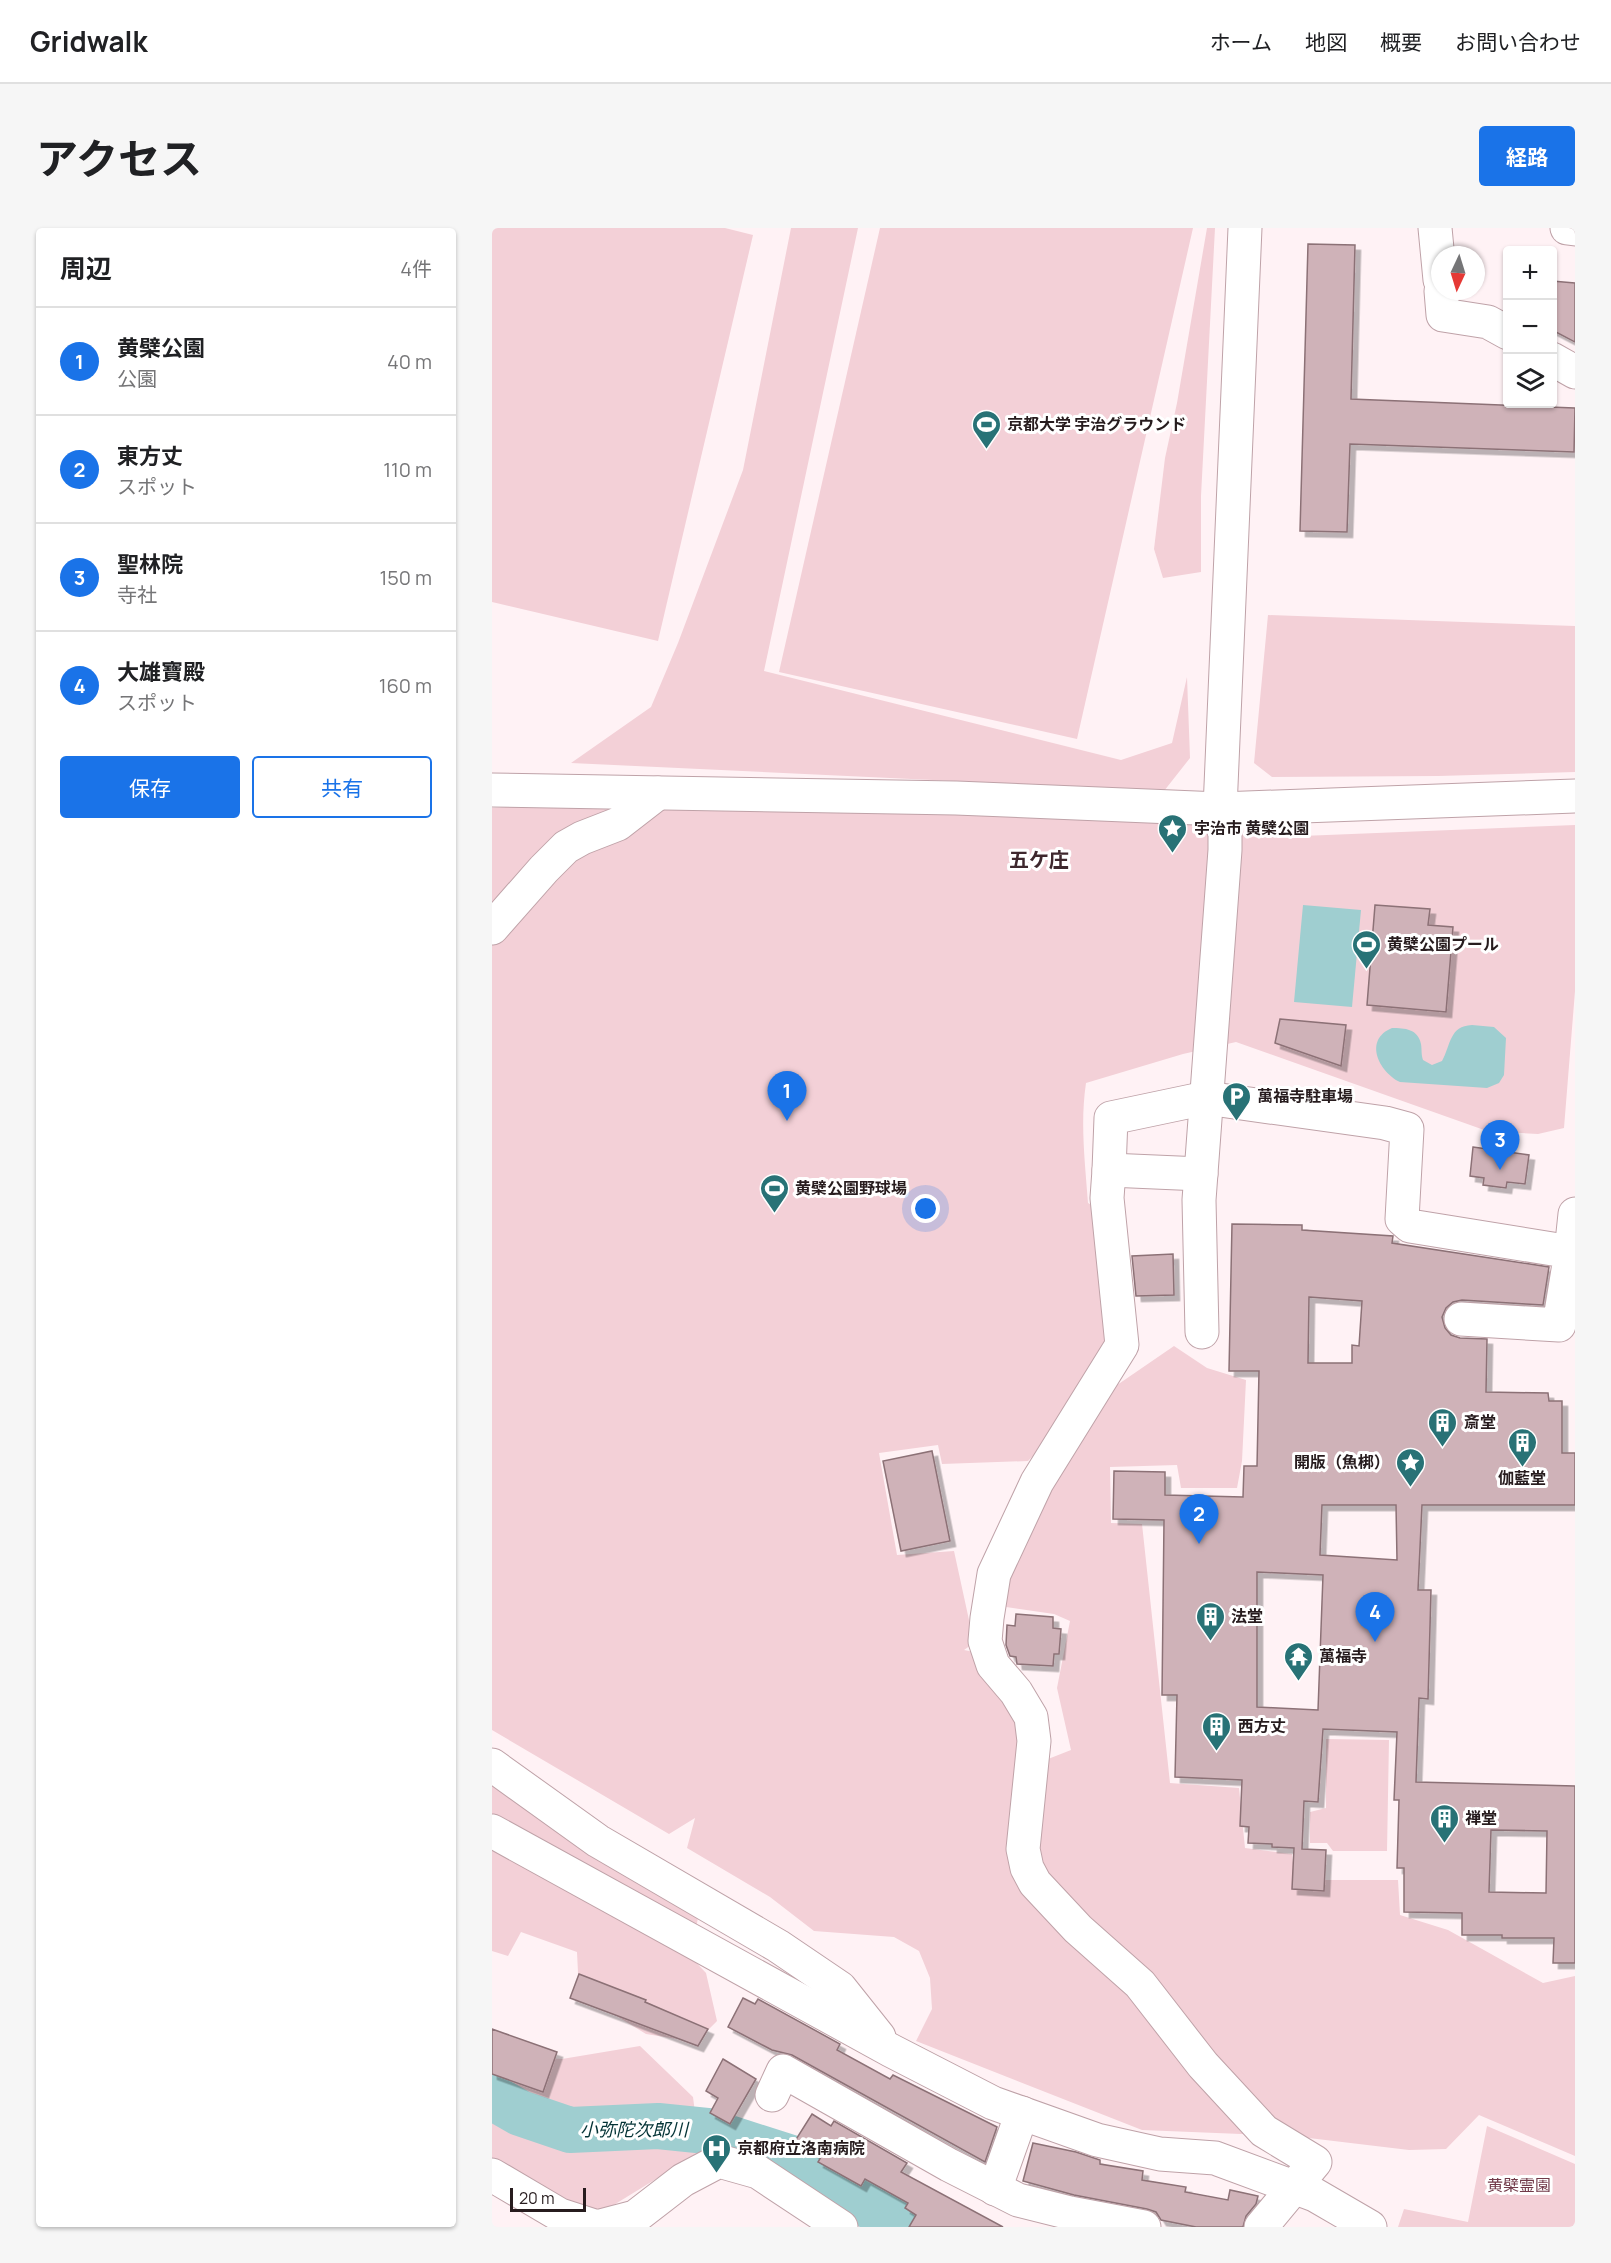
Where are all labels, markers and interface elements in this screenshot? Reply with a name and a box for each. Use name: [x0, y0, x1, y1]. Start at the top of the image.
text: Gridwalk: [30, 22, 147, 60]
text: ホーム: [1210, 28, 1272, 56]
text: 地図: [1305, 28, 1347, 56]
text: 概要: [1380, 28, 1422, 56]
text: お問い合わせ: [1455, 28, 1581, 56]
button: 経路: [1479, 126, 1575, 186]
text: アクセス: [36, 129, 202, 187]
north arrow: [1431, 246, 1485, 300]
map controls: [1503, 246, 1557, 408]
button: +: [1503, 246, 1557, 300]
text: 周辺: [60, 250, 112, 286]
text: 4件: [400, 255, 432, 282]
button: −: [1503, 300, 1557, 354]
text: 黄檗公園: [117, 333, 205, 363]
text: 1: [75, 348, 84, 375]
text: 40 m: [387, 348, 432, 375]
button: layers: [1503, 354, 1557, 408]
text: 公園: [117, 365, 157, 392]
sports icon: 京都大学 宇治グラウンド: [970, 408, 1002, 450]
place label: 京都大学 宇治グラウンド: [1007, 413, 1186, 435]
text: 東方丈: [117, 441, 183, 471]
text: 2: [74, 456, 85, 483]
text: 110 m: [383, 456, 432, 483]
text: スポット: [117, 473, 197, 500]
text: 聖林院: [117, 549, 183, 579]
text: 3: [74, 564, 85, 591]
text: 150 m: [379, 564, 432, 591]
text: 寺社: [117, 581, 157, 608]
text: 大雄寶殿: [117, 657, 205, 687]
text: 4: [73, 672, 86, 699]
text: 160 m: [379, 672, 432, 699]
text: スポット: [117, 689, 197, 716]
button: 保存: [60, 756, 240, 818]
button: 共有: [252, 756, 432, 818]
place icon: 宇治市 黄檗公園: [1157, 812, 1189, 854]
place label: 宇治市 黄檗公園: [1194, 817, 1309, 839]
district label: 五ケ庄: [1009, 846, 1069, 873]
sports icon: 黄檗公園プール: [1350, 928, 1382, 970]
place label: 黄檗公園プール: [1387, 933, 1499, 955]
pin: 1: [768, 1072, 806, 1121]
parking icon: 萬福寺駐車場: [1220, 1080, 1252, 1122]
place label: 萬福寺駐車場: [1257, 1085, 1353, 1107]
pin: 3: [1480, 1120, 1520, 1170]
sports icon: 黄檗公園野球場: [758, 1172, 790, 1214]
place label: 黄檗公園野球場: [795, 1177, 907, 1199]
your location: [911, 1194, 940, 1223]
building icon: 斎堂: [1427, 1406, 1459, 1448]
place label: 斎堂: [1464, 1411, 1496, 1433]
building icon: 伽藍堂: [1506, 1426, 1538, 1468]
place icon: 開版（魚梆）: [1395, 1446, 1427, 1488]
place label: 開版（魚梆）: [1294, 1451, 1390, 1473]
place label: 伽藍堂: [1498, 1467, 1546, 1489]
pin: 2: [1180, 1494, 1218, 1544]
pin: 4: [1356, 1592, 1394, 1642]
building icon: 法堂: [1194, 1600, 1226, 1642]
place label: 法堂: [1231, 1605, 1263, 1627]
temple icon: 萬福寺: [1282, 1640, 1314, 1682]
place label: 萬福寺: [1319, 1645, 1367, 1667]
building icon: 西方丈: [1201, 1710, 1233, 1752]
place label: 西方丈: [1238, 1715, 1286, 1737]
building icon: 禅堂: [1428, 1802, 1460, 1844]
place label: 禅堂: [1465, 1807, 1497, 1829]
water label: 小弥陀次郎川: [580, 2117, 690, 2141]
hospital icon: 京都府立洛南病院: [700, 2132, 732, 2174]
place label: 京都府立洛南病院: [737, 2137, 865, 2159]
park label: 黄檗霊園: [1487, 2174, 1551, 2196]
scale bar: [510, 2185, 586, 2212]
text: 20 m: [519, 2187, 555, 2209]

